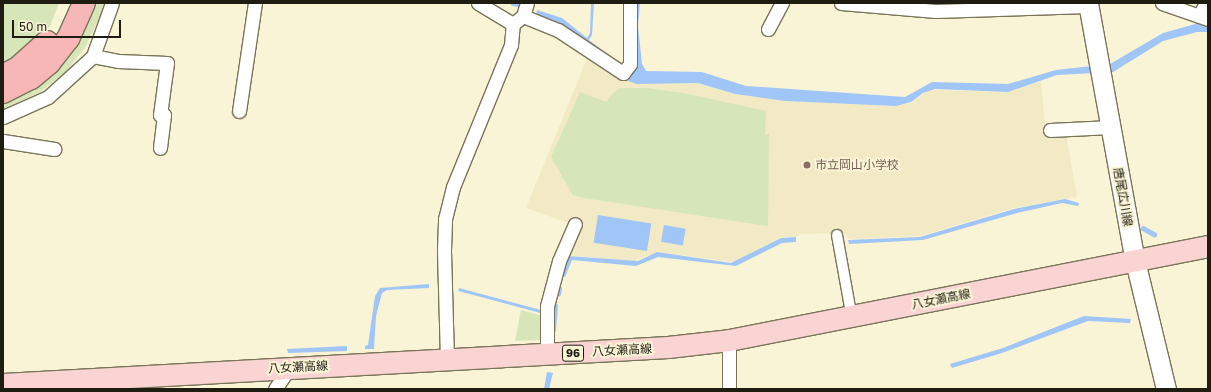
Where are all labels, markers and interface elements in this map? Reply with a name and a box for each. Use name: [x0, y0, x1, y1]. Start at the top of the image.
scale bar: [14, 12, 123, 38]
text: 50 m: [19, 19, 47, 34]
place label: 市立岡山小学校: [815, 158, 899, 172]
marker: 市立岡山小学校: [802, 160, 812, 170]
street label: 唐尾広川線: [1111, 166, 1135, 228]
street label: 八女瀬高線: [910, 286, 972, 312]
street label: 八女瀬高線: [592, 341, 652, 359]
road number: 96: [562, 344, 584, 362]
street label: 八女瀬高線: [268, 358, 328, 376]

